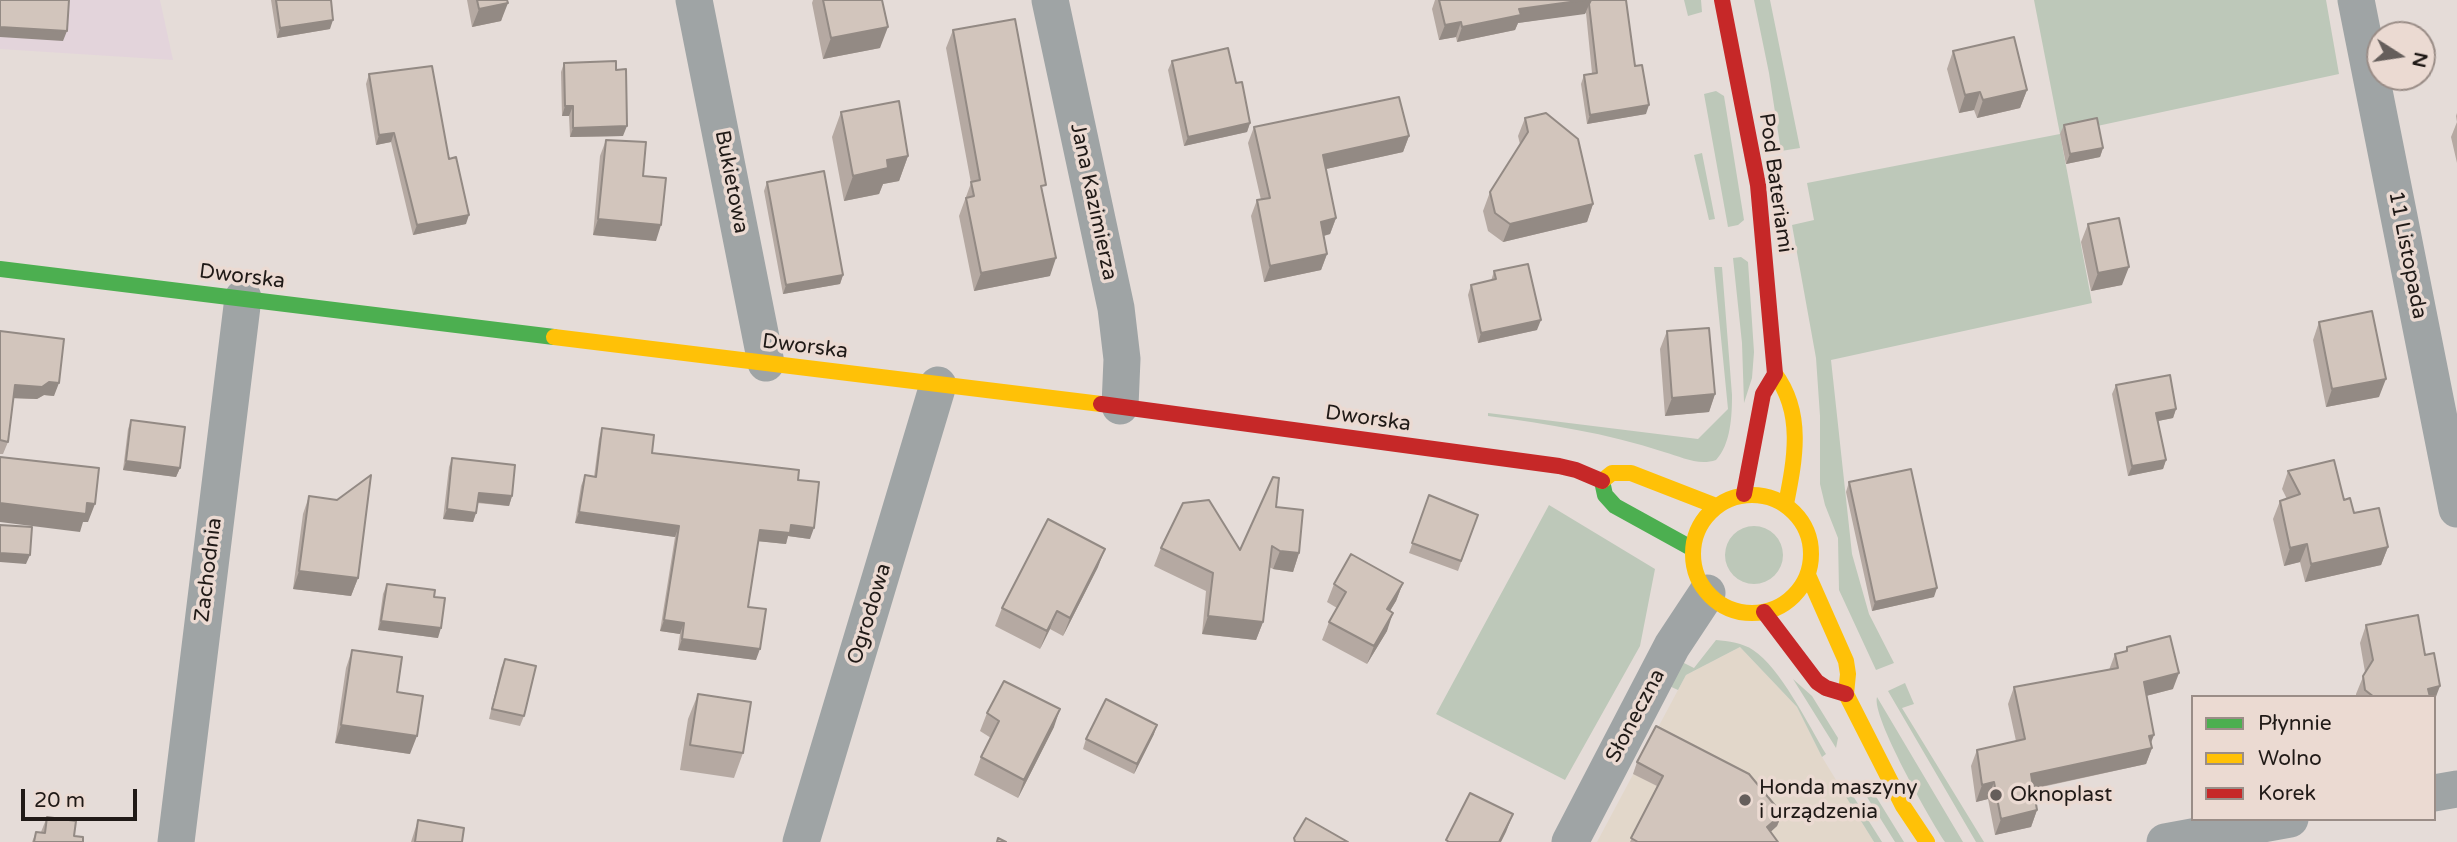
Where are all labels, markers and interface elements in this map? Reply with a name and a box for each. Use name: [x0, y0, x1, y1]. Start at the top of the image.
north arrow: [2366, 21, 2436, 91]
text: N: [2407, 50, 2432, 70]
street label: Pod Bateriami: [1753, 112, 1797, 254]
street label: Jana Kazimierza: [1064, 121, 1122, 283]
street label: Bukietowa: [709, 128, 753, 236]
street label: 11 Listopada: [2382, 189, 2432, 321]
street label: Dworska: [198, 259, 286, 295]
street label: Dworska: [761, 329, 849, 365]
street label: Dworska: [1324, 401, 1412, 437]
street label: Zachodnia: [190, 516, 228, 624]
street label: Ogrodowa: [843, 560, 897, 668]
street label: Słoneczna: [1601, 665, 1671, 767]
legend: [2191, 695, 2436, 821]
text: Płynnie: [2258, 711, 2332, 736]
text: Wolno: [2258, 746, 2322, 771]
place label: Honda maszyny i urządzenia: [1759, 775, 1917, 825]
scale bar: [24, 776, 140, 820]
text: Korek: [2258, 781, 2316, 806]
place label: Oknoplast: [2010, 782, 2112, 808]
marker: Oknoplast: [1988, 787, 2004, 803]
text: 20 m: [34, 788, 85, 813]
marker: Honda maszyny i urządzenia: [1737, 792, 1753, 808]

